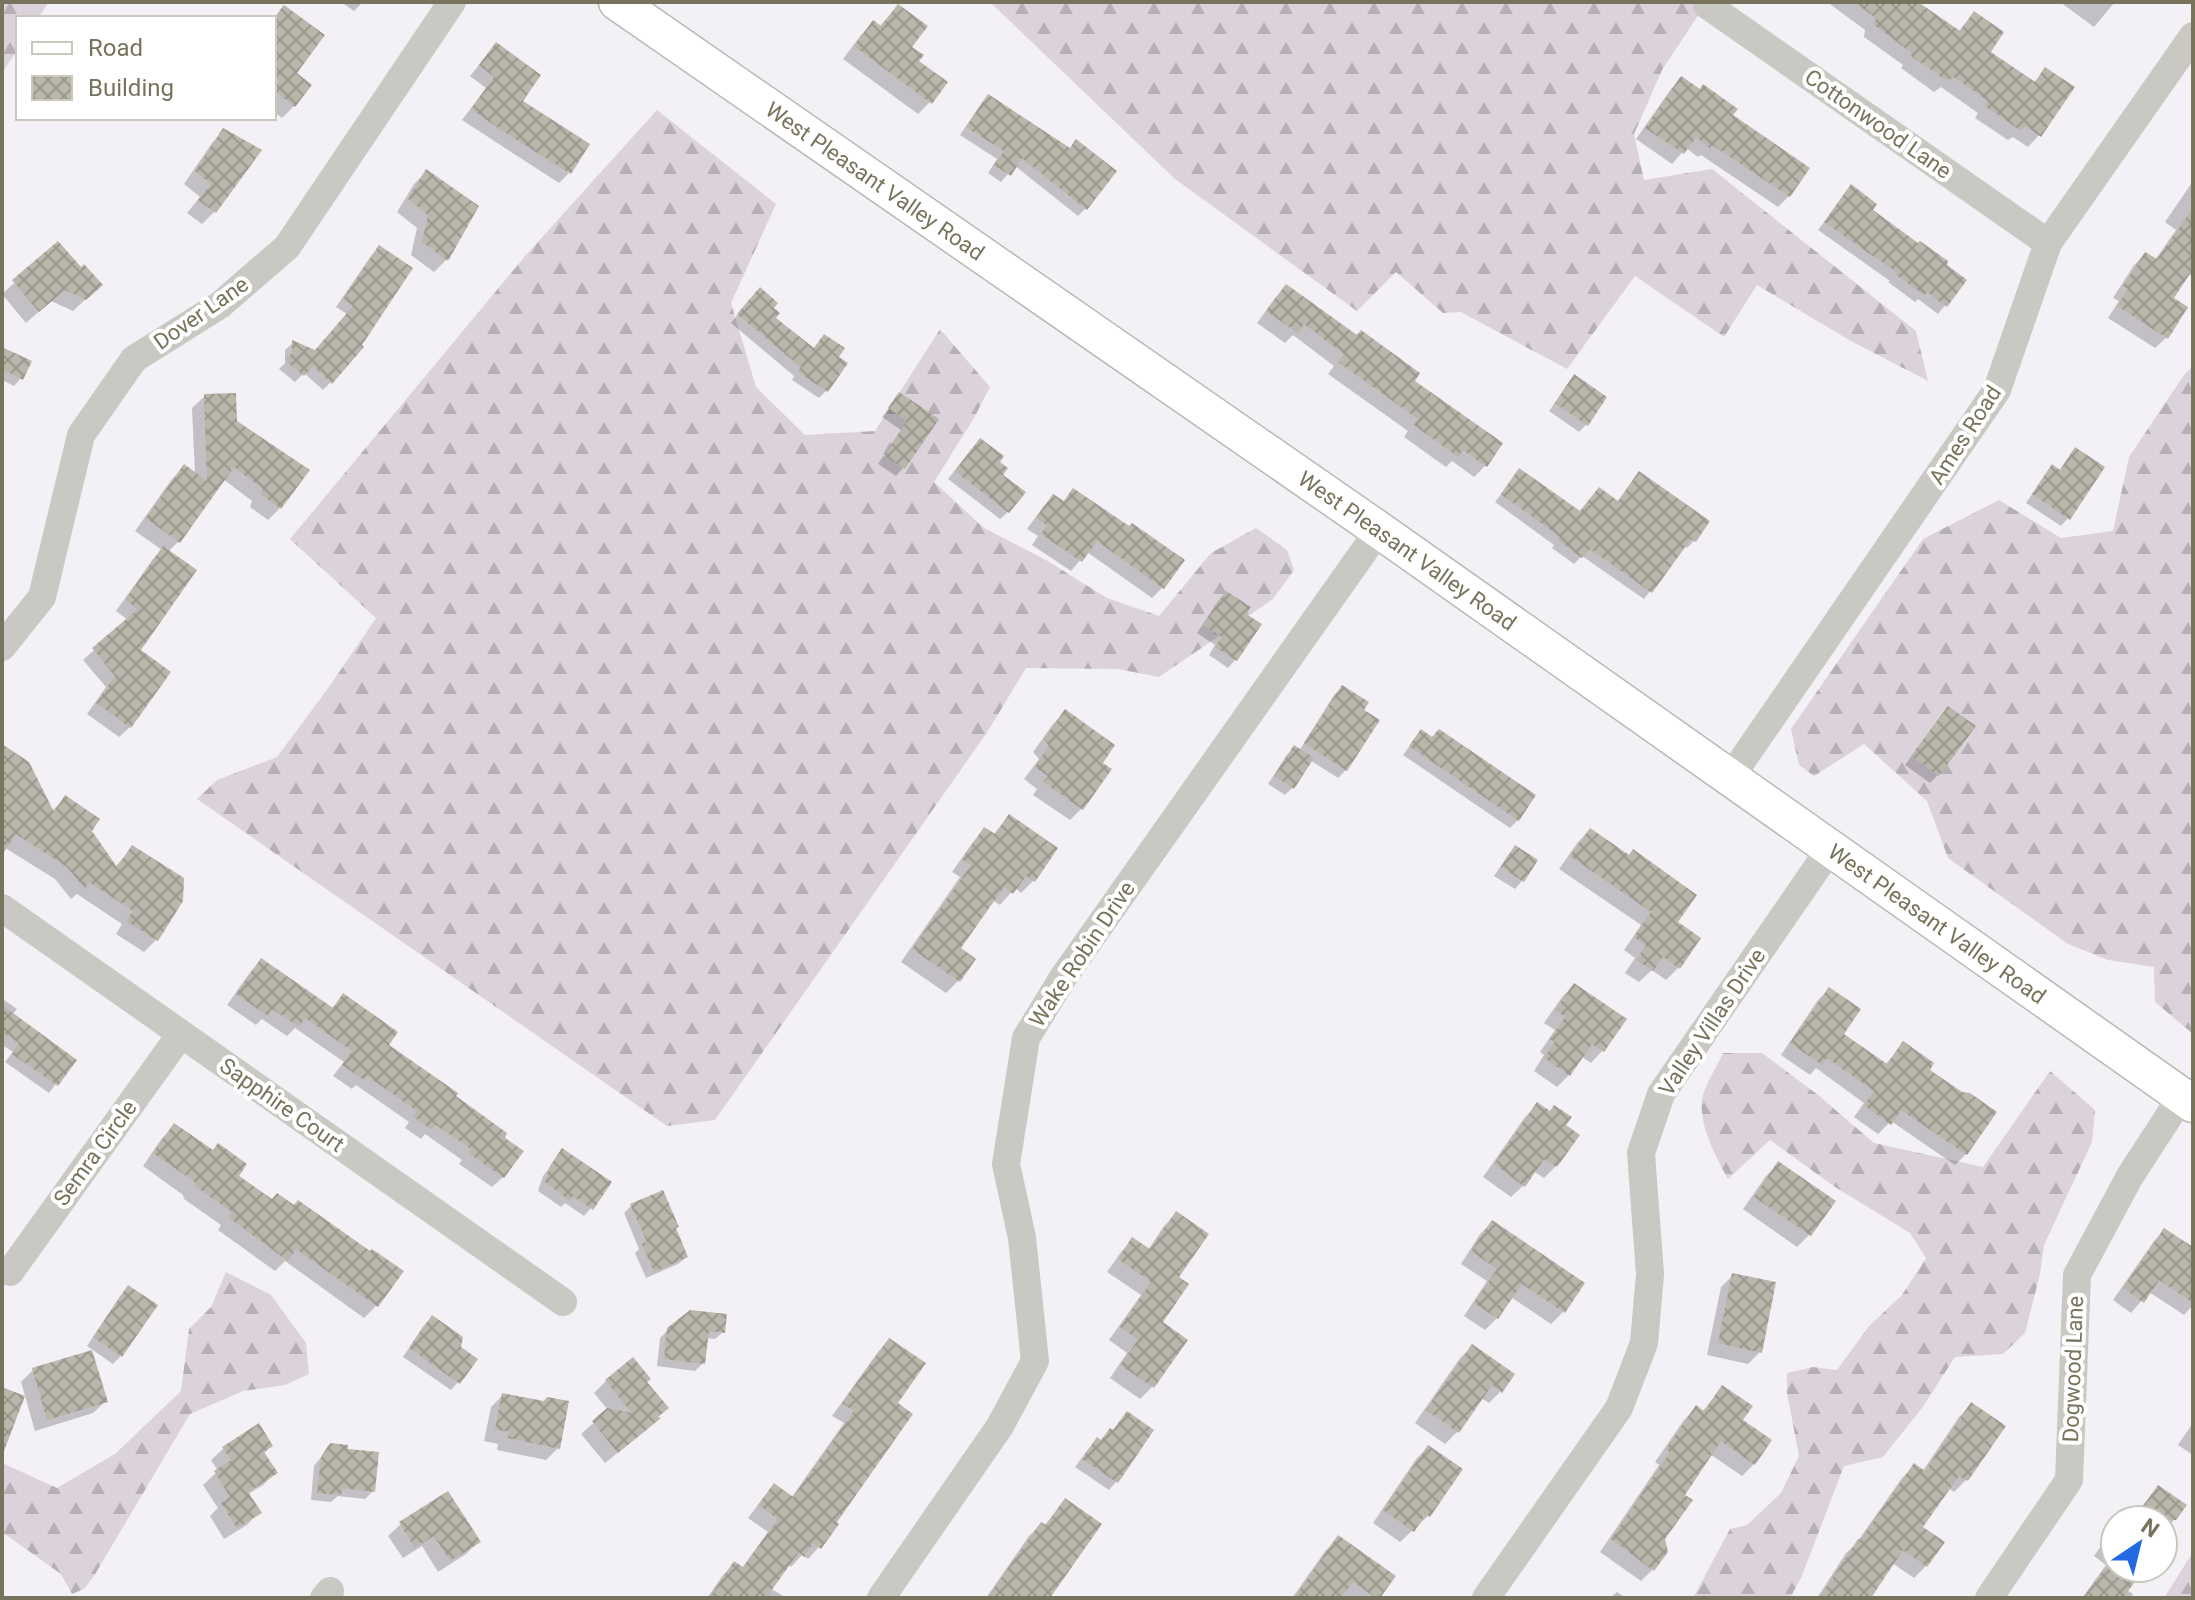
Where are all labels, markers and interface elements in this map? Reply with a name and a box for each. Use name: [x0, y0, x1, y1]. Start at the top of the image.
legend: [16, 16, 276, 120]
text: Road: [88, 34, 143, 62]
street label: Cottonwood Lane: [1800, 64, 1956, 184]
text: Building: [88, 74, 174, 102]
street label: West Pleasant Valley Road: [761, 97, 989, 265]
street label: Dover Lane: [149, 271, 253, 355]
street label: Ames Road: [1924, 381, 2006, 489]
street label: West Pleasant Valley Road: [1294, 466, 1521, 635]
street label: West Pleasant Valley Road: [1824, 838, 2051, 1009]
street label: Wake Robin Drive: [1024, 877, 1140, 1031]
street label: Valley Villas Drive: [1654, 944, 1770, 1100]
street label: Sapphire Court: [215, 1053, 349, 1157]
street label: Semra Circle: [48, 1096, 142, 1210]
street label: Dogwood Lane: [2058, 1295, 2088, 1443]
north arrow: [2099, 1504, 2179, 1584]
text: N: [2137, 1513, 2164, 1543]

